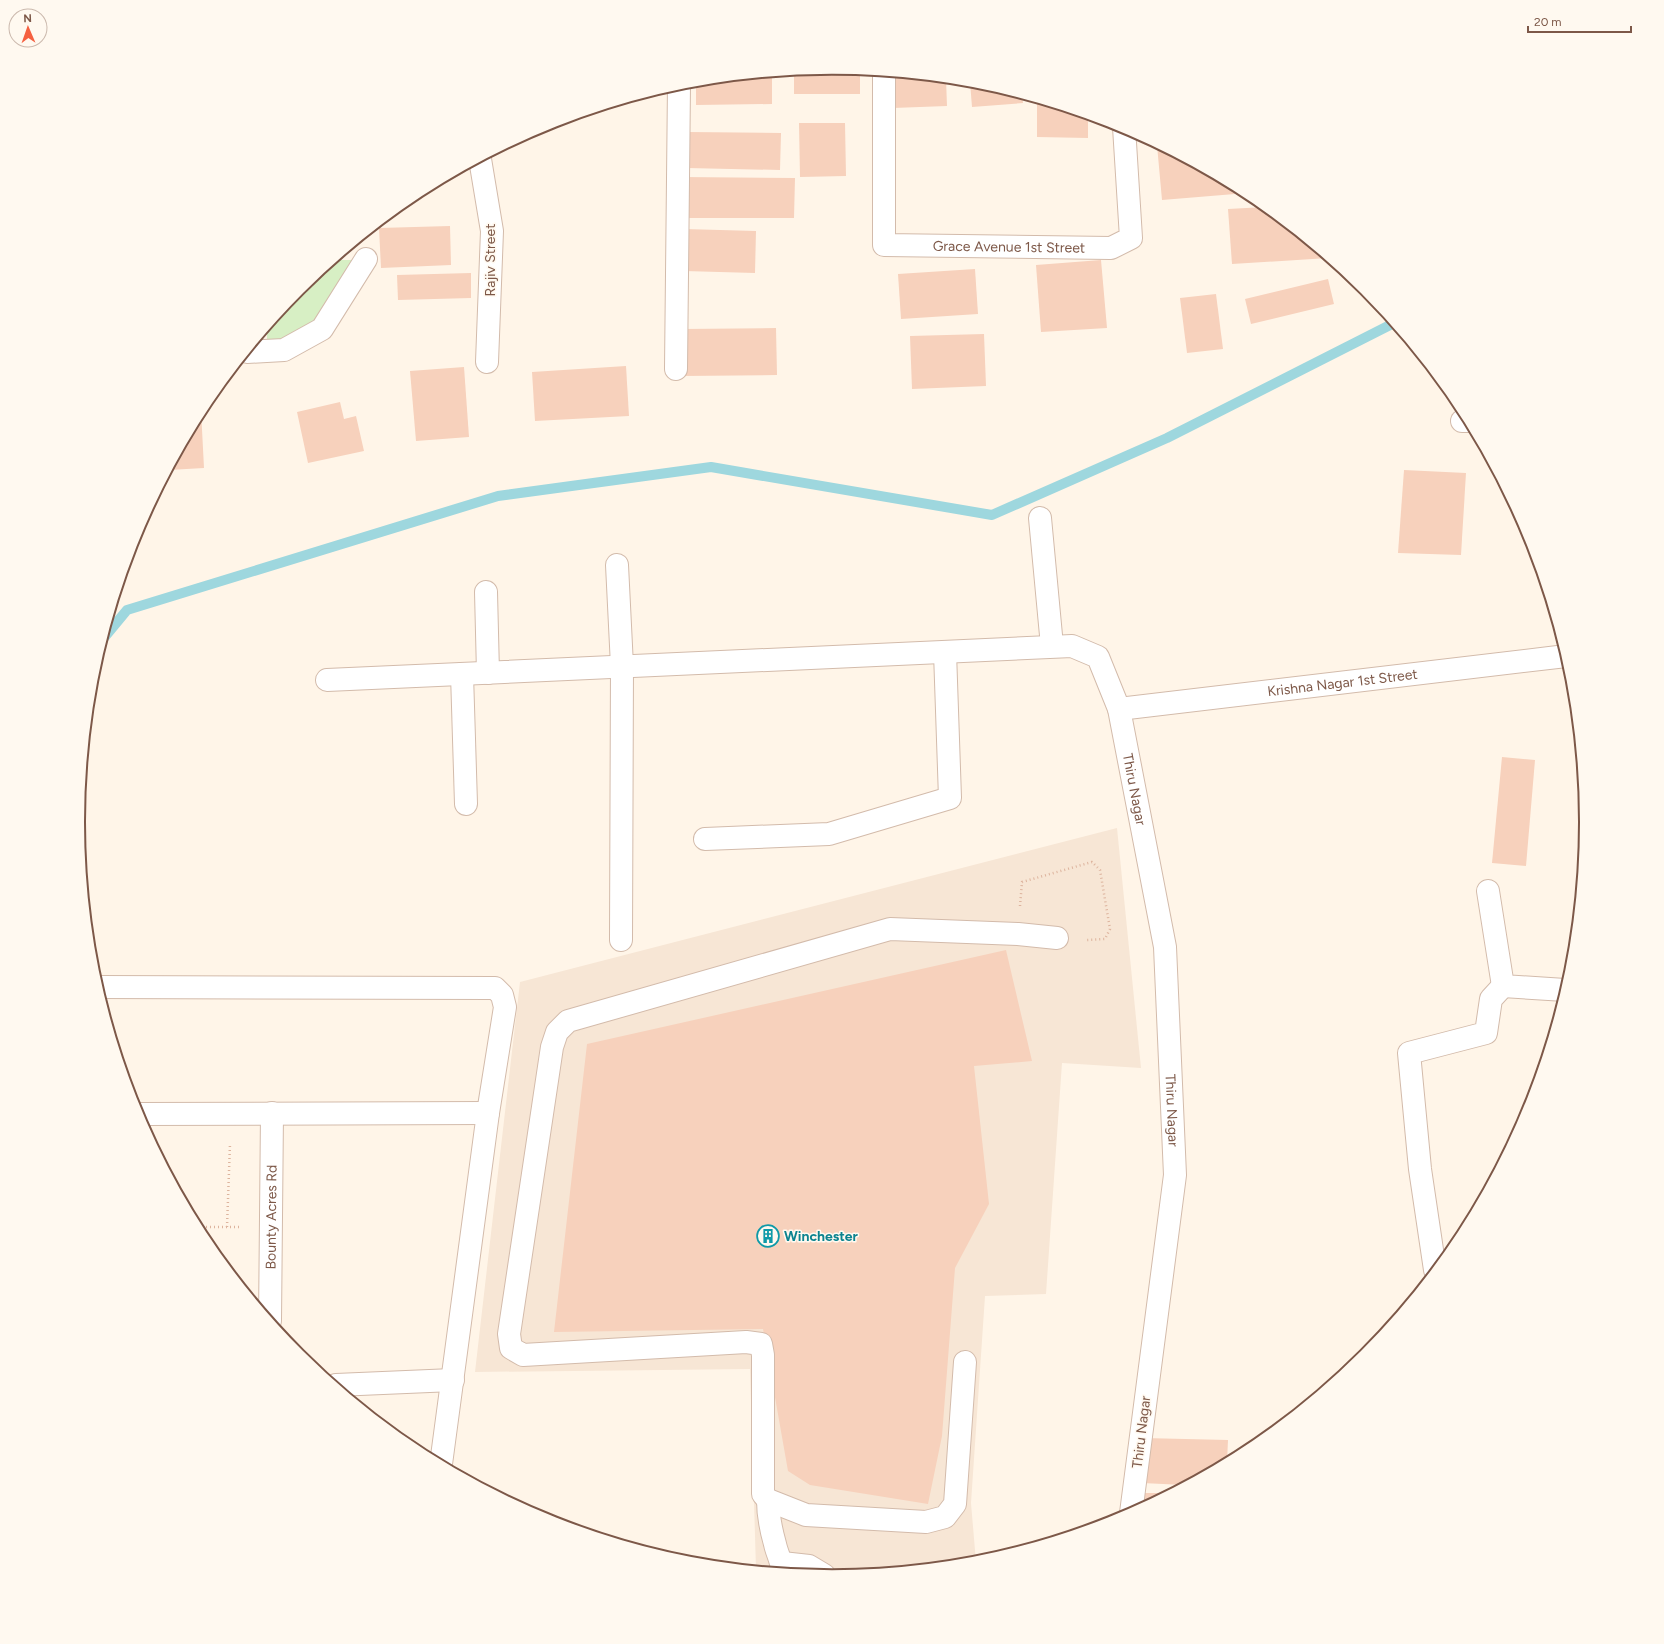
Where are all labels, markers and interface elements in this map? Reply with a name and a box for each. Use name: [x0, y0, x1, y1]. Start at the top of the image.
north arrow: [8, 8, 48, 48]
scale bar: [1528, 8, 1631, 34]
text: N: [23, 12, 32, 25]
text: 20 m: [1534, 15, 1562, 29]
street label: Rajiv Street: [482, 224, 499, 296]
street label: Grace Avenue 1st Street: [933, 238, 1085, 257]
street label: Krishna Nagar 1st Street: [1266, 666, 1419, 700]
street label: Thiru Nagar: [1119, 752, 1149, 827]
street label: Thiru Nagar: [1162, 1074, 1182, 1147]
street label: Bounty Acres Rd: [262, 1165, 281, 1269]
building icon: Winchester: [755, 1223, 781, 1249]
place label: Winchester: [784, 1228, 859, 1245]
street label: Thiru Nagar: [1129, 1395, 1154, 1469]

